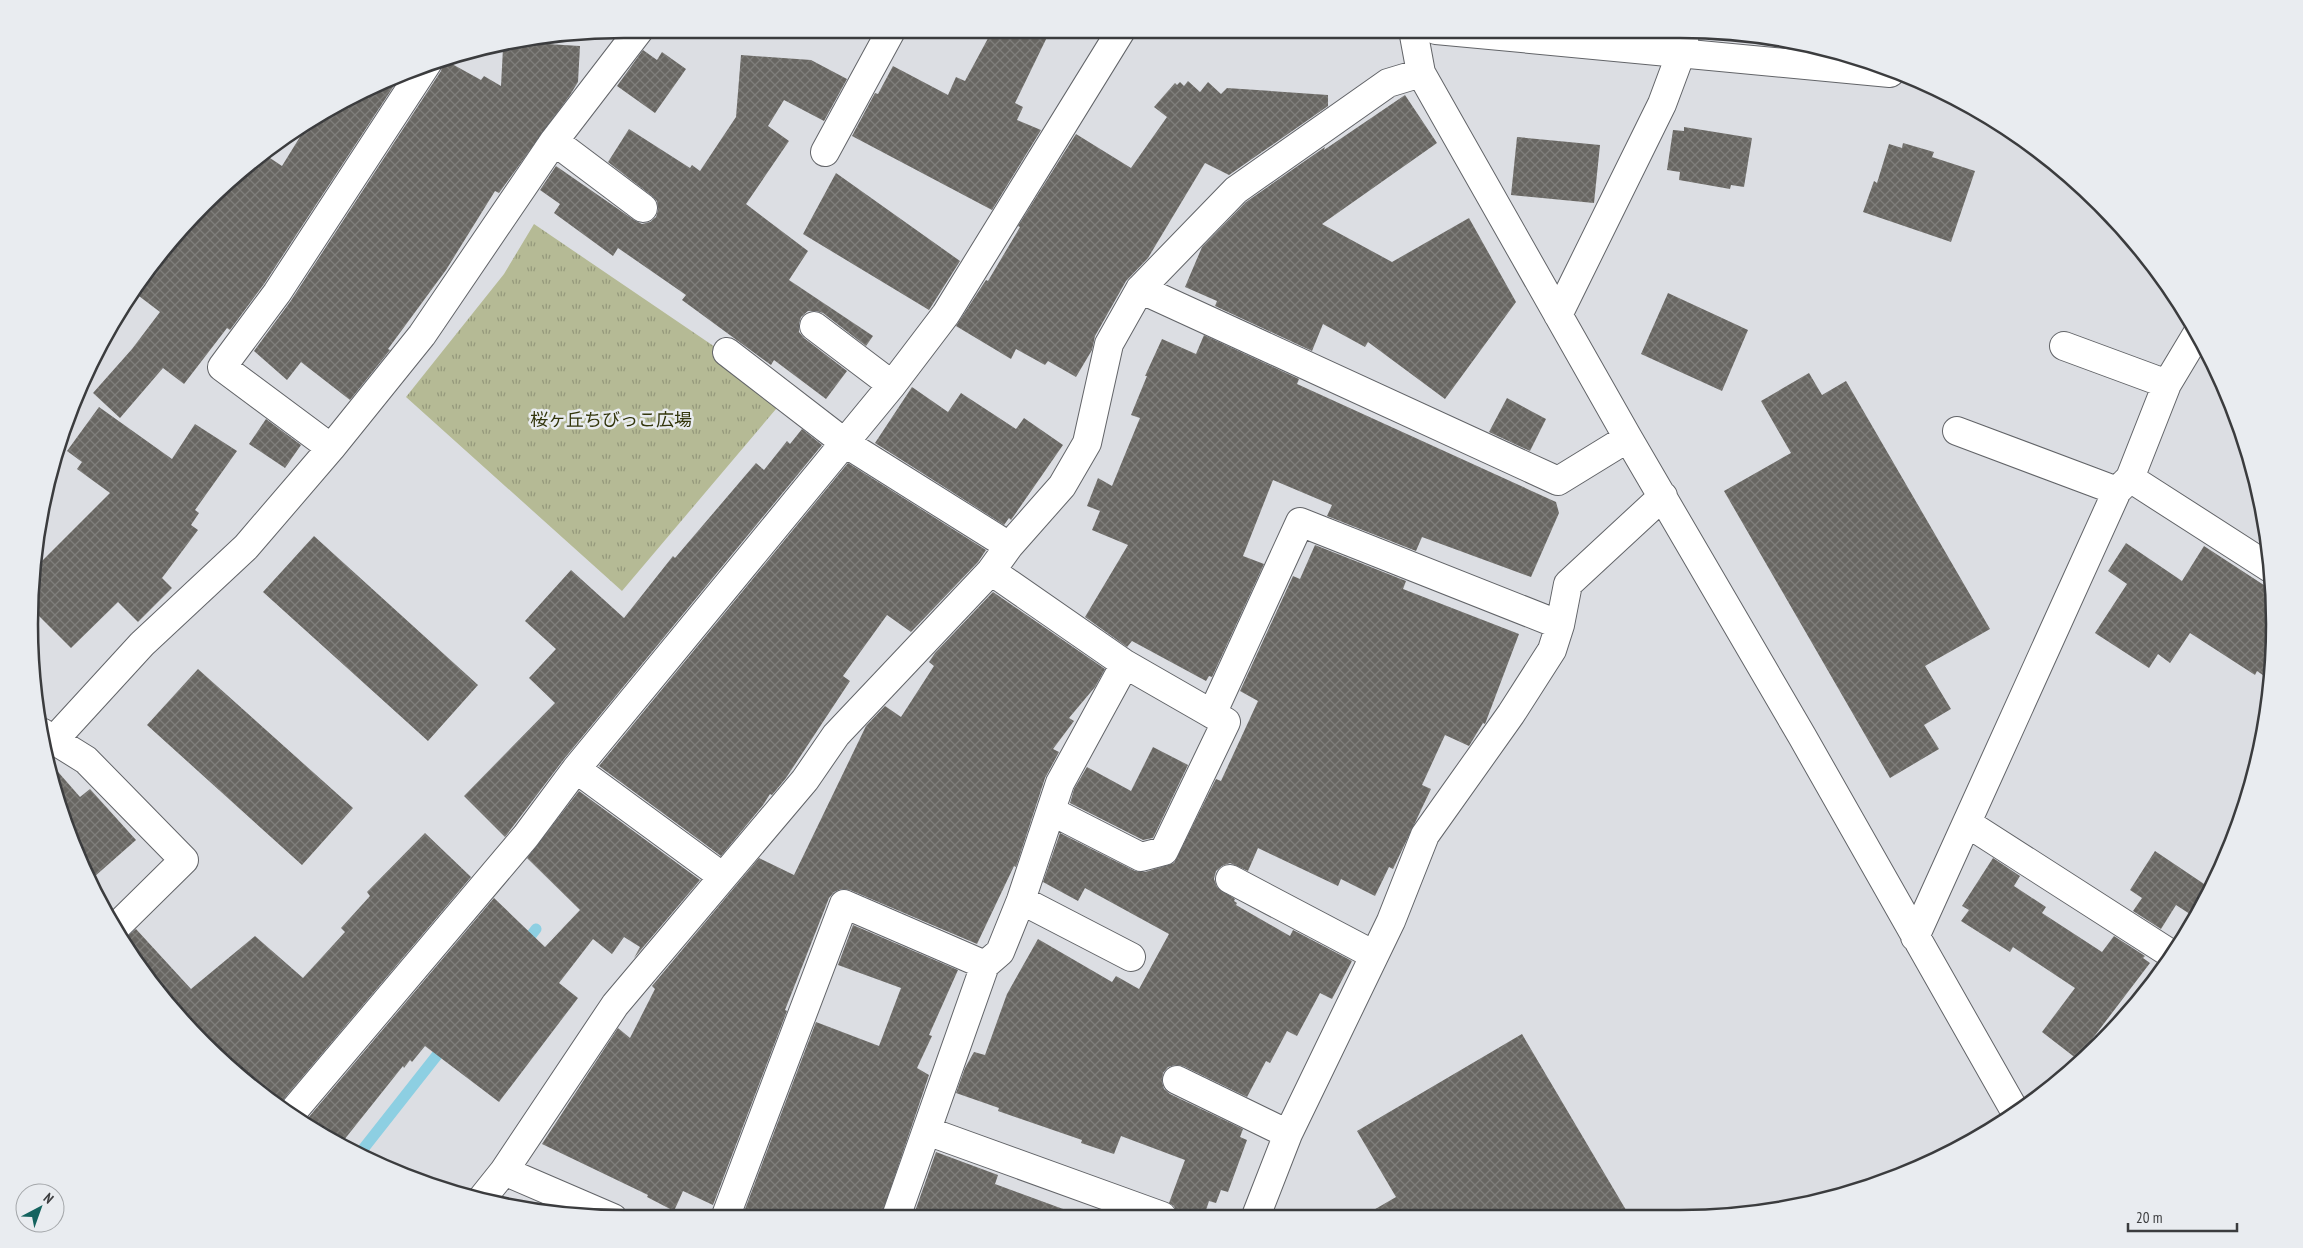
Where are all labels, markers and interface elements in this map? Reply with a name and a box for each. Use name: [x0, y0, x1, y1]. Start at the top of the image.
park label: 桜ヶ丘ちびっこ広場: [530, 408, 692, 431]
north arrow: [15, 1183, 65, 1233]
text: N: [40, 1189, 57, 1207]
scale bar: [2128, 1200, 2237, 1232]
text: 20 m: [2136, 1208, 2162, 1227]

